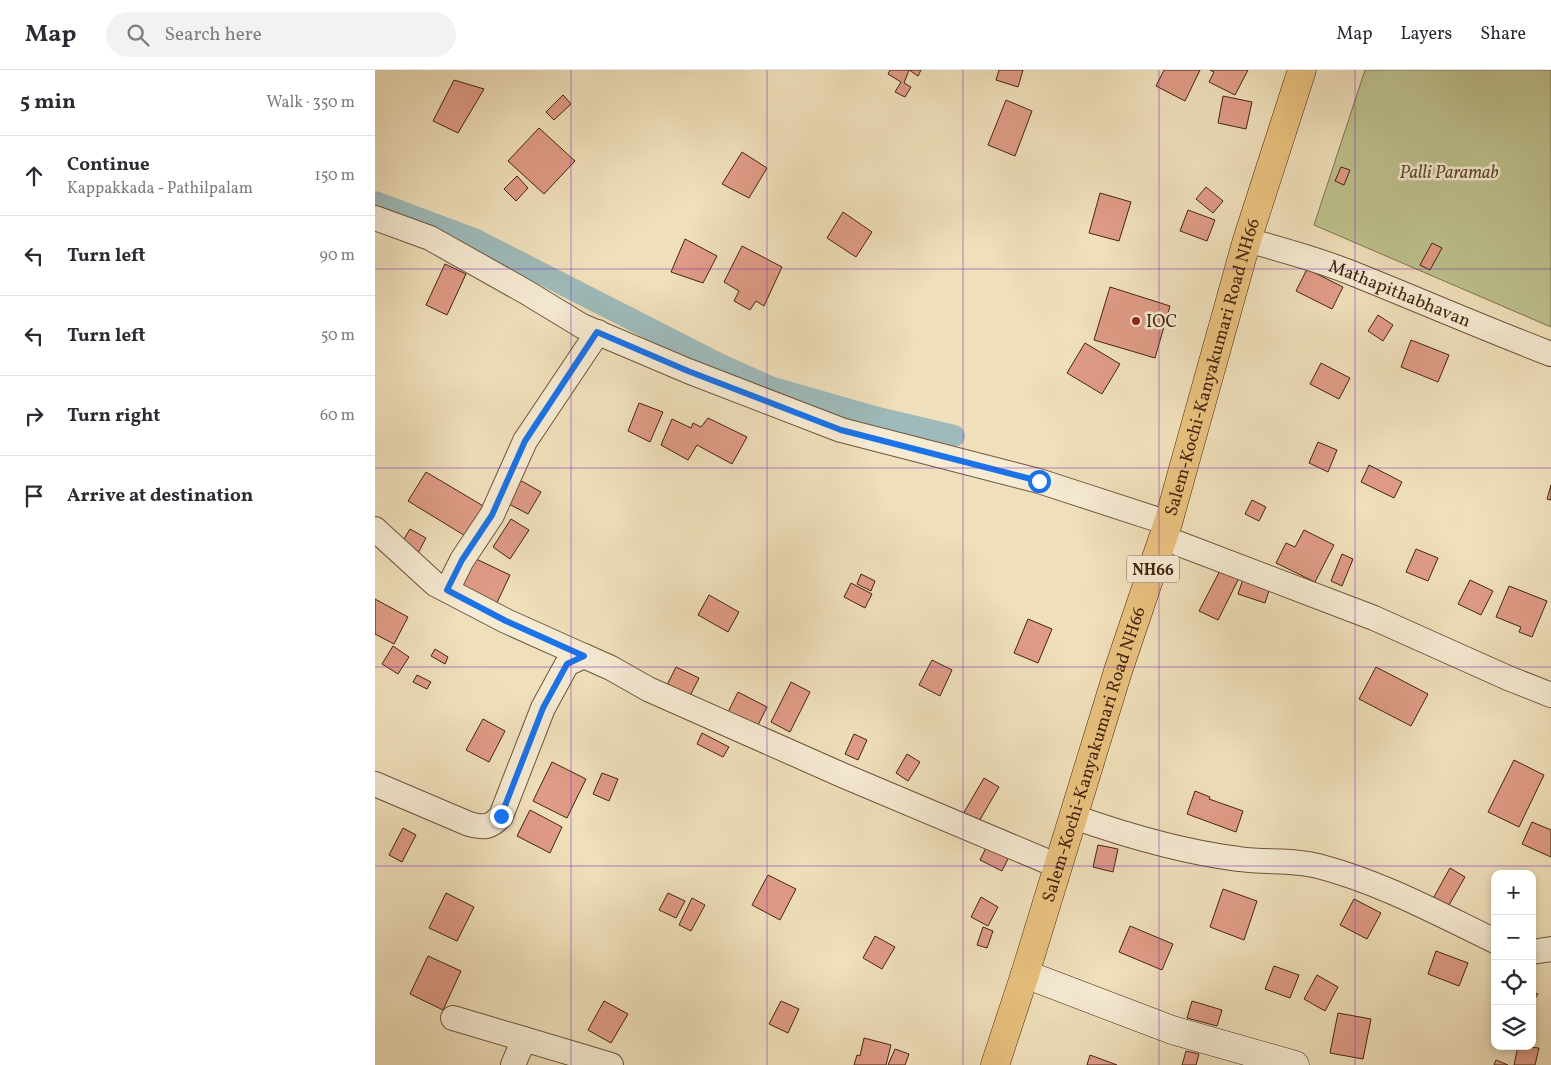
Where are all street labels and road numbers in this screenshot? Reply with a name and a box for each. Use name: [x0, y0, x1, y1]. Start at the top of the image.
street label: Salem-Kochi-Kanyakumari Road NH66: [1160, 215, 1267, 519]
street label: Mathapithabhavan: [1325, 254, 1474, 335]
road number: NH66: [1127, 556, 1179, 582]
street label: Salem-Kochi-Kanyakumari Road NH66: [1037, 604, 1153, 905]

